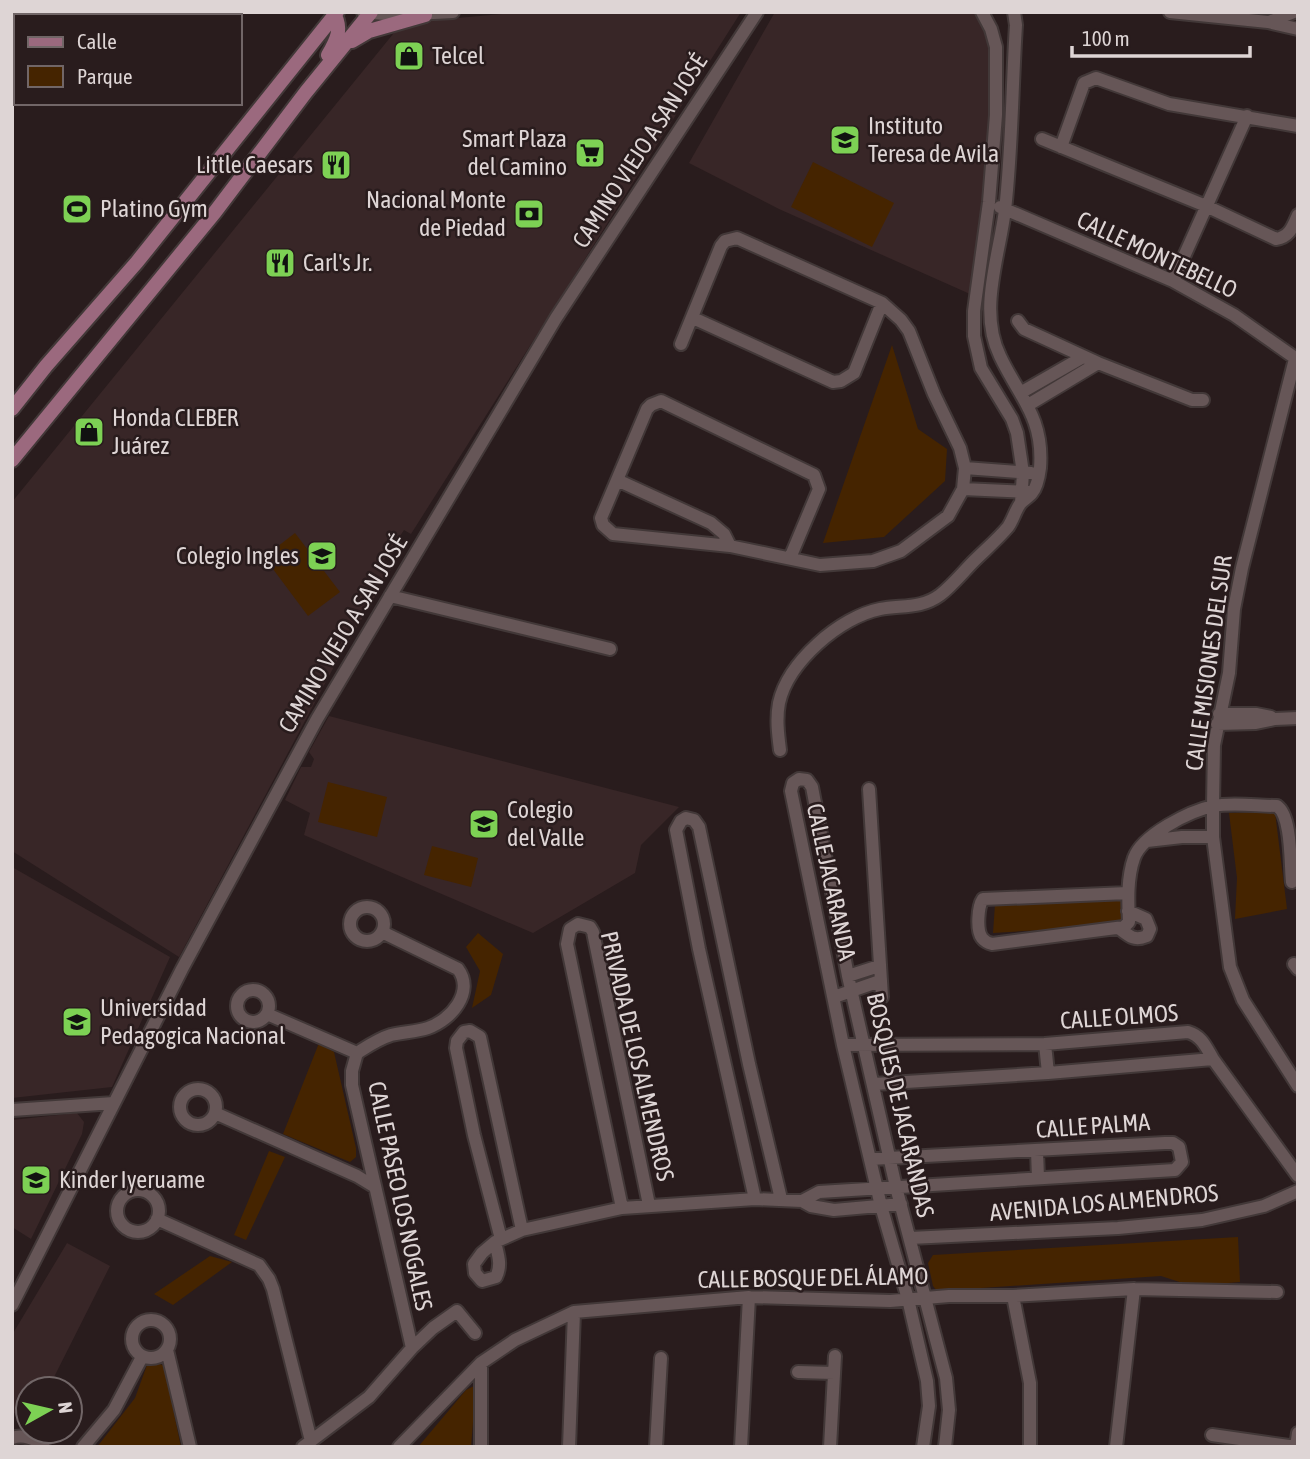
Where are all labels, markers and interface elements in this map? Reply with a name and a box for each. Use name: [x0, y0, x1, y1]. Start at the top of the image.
legend: [14, 14, 242, 105]
scale bar: [1072, 14, 1250, 58]
text: 100 m: [1082, 26, 1130, 50]
text: Calle: [77, 29, 117, 53]
shop icon: Telcel: [392, 39, 426, 73]
place label: Telcel: [432, 42, 485, 69]
street label: CAMINO VIEJO A SAN JOSÉ: [567, 49, 712, 253]
text: Parque: [77, 64, 132, 88]
place label: Instituto Teresa de Avila: [868, 112, 999, 167]
school or university icon: Instituto Teresa de Avila: [828, 123, 862, 157]
place label: Smart Plaza del Camino: [462, 125, 567, 180]
supermarket icon: Smart Plaza del Camino: [573, 136, 607, 170]
restaurant icon: Little Caesars: [319, 148, 353, 182]
place label: Little Caesars: [196, 151, 313, 178]
place label: Nacional Monte de Piedad: [366, 186, 506, 241]
sports icon: Platino Gym: [60, 192, 94, 226]
place label: Platino Gym: [100, 195, 208, 222]
bank icon: Nacional Monte de Piedad: [512, 197, 546, 231]
street label: CALLE MONTEBELLO: [1073, 206, 1241, 303]
restaurant icon: Carl's Jr.: [263, 246, 297, 280]
place label: Carl's Jr.: [303, 249, 372, 276]
place label: Honda CLEBER Juárez: [112, 404, 239, 459]
shop icon: Honda CLEBER Juárez: [72, 415, 106, 449]
street label: CAMINO VIEJO A SAN JOSÉ: [273, 530, 412, 737]
school or university icon: Colegio Ingles: [305, 539, 339, 573]
place label: Colegio Ingles: [176, 542, 299, 569]
street label: CALLE MISIONES DEL SUR: [1180, 553, 1237, 772]
place label: Colegio del Valle: [507, 796, 585, 851]
street label: CALLE JACARANDA: [802, 801, 861, 963]
school or university icon: Colegio del Valle: [467, 807, 501, 841]
street label: PRIVADA DE LOS ALMENDROS: [596, 928, 679, 1183]
street label: BOSQUES DE JACARANDAS: [862, 990, 939, 1220]
place label: Universidad Pedagogica Nacional: [100, 994, 286, 1049]
street label: CALLE OLMOS: [1059, 999, 1179, 1034]
school or university icon: Universidad Pedagogica Nacional: [60, 1005, 94, 1039]
street label: CALLE PASEO LOS NOGALES: [363, 1079, 438, 1313]
street label: CALLE PALMA: [1035, 1108, 1151, 1143]
school or university icon: Kinder Iyeruame: [19, 1163, 53, 1197]
place label: Kinder Iyeruame: [59, 1166, 205, 1193]
street label: AVENIDA LOS ALMENDROS: [989, 1179, 1219, 1226]
street label: CALLE BOSQUE DEL ÁLAMO: [697, 1262, 929, 1293]
north arrow: [14, 1375, 84, 1445]
text: N: [54, 1401, 78, 1415]

